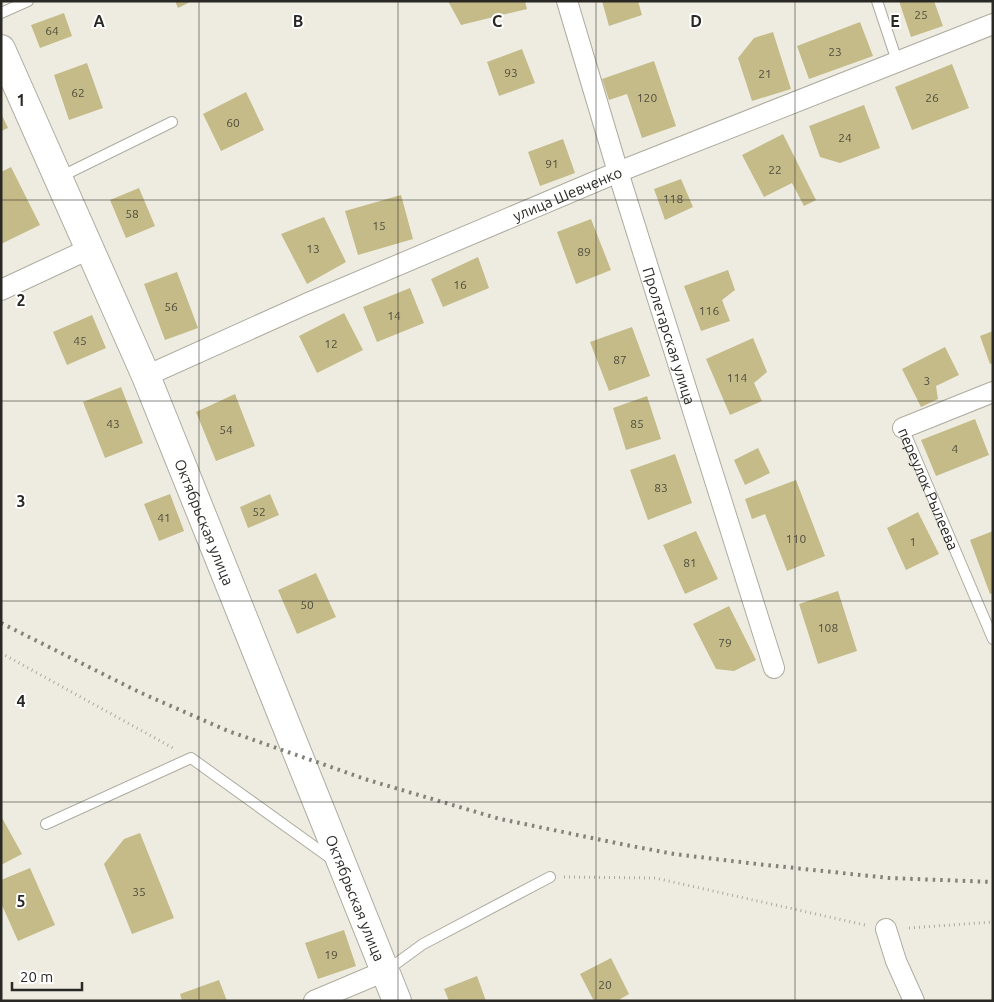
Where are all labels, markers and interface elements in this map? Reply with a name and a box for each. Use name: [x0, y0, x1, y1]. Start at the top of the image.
house number: 25: [914, 8, 928, 21]
text: A: [93, 12, 105, 30]
text: B: [293, 12, 303, 30]
text: C: [492, 12, 502, 30]
text: D: [690, 12, 702, 30]
text: E: [890, 12, 900, 30]
house number: 64: [45, 24, 59, 37]
house number: 23: [828, 45, 842, 58]
house number: 93: [504, 66, 518, 79]
house number: 21: [758, 67, 772, 80]
house number: 62: [71, 86, 85, 99]
text: 1: [16, 91, 26, 109]
house number: 120: [637, 91, 657, 104]
house number: 26: [925, 91, 939, 104]
house number: 60: [226, 116, 240, 129]
house number: 24: [838, 131, 852, 144]
house number: 91: [545, 157, 559, 170]
street label: улица Шевченко: [510, 163, 624, 224]
house number: 22: [768, 163, 782, 176]
house number: 118: [663, 192, 683, 205]
house number: 58: [125, 207, 139, 220]
house number: 15: [372, 219, 386, 232]
house number: 13: [306, 242, 320, 255]
house number: 89: [577, 245, 591, 258]
street label: Пролетарская улица: [640, 265, 699, 406]
house number: 16: [453, 278, 467, 291]
text: 2: [16, 291, 26, 309]
house number: 56: [164, 300, 178, 313]
house number: 116: [699, 304, 719, 317]
house number: 14: [387, 309, 401, 322]
house number: 45: [73, 334, 87, 347]
house number: 12: [324, 337, 338, 350]
house number: 87: [613, 353, 627, 366]
house number: 114: [727, 371, 747, 384]
house number: 3: [924, 374, 930, 387]
house number: 43: [106, 417, 120, 430]
house number: 85: [630, 417, 644, 430]
house number: 54: [219, 423, 233, 436]
street label: переулок Рылеева: [895, 425, 962, 552]
house number: 4: [952, 442, 959, 455]
street label: Октябрьская улица: [172, 456, 238, 588]
house number: 83: [654, 481, 668, 494]
text: 3: [16, 492, 26, 510]
house number: 52: [252, 505, 266, 518]
house number: 41: [157, 511, 171, 524]
house number: 110: [786, 532, 806, 545]
house number: 1: [910, 535, 916, 548]
house number: 81: [683, 556, 697, 569]
house number: 50: [300, 598, 314, 611]
house number: 108: [818, 621, 838, 634]
house number: 79: [718, 636, 732, 649]
text: 4: [16, 692, 26, 710]
street label: Октябрьская улица: [323, 832, 389, 963]
house number: 35: [132, 885, 146, 898]
text: 5: [16, 892, 26, 910]
house number: 19: [324, 948, 338, 961]
scale bar: [12, 960, 82, 992]
text: 20 m: [20, 968, 53, 985]
house number: 20: [598, 978, 612, 991]

